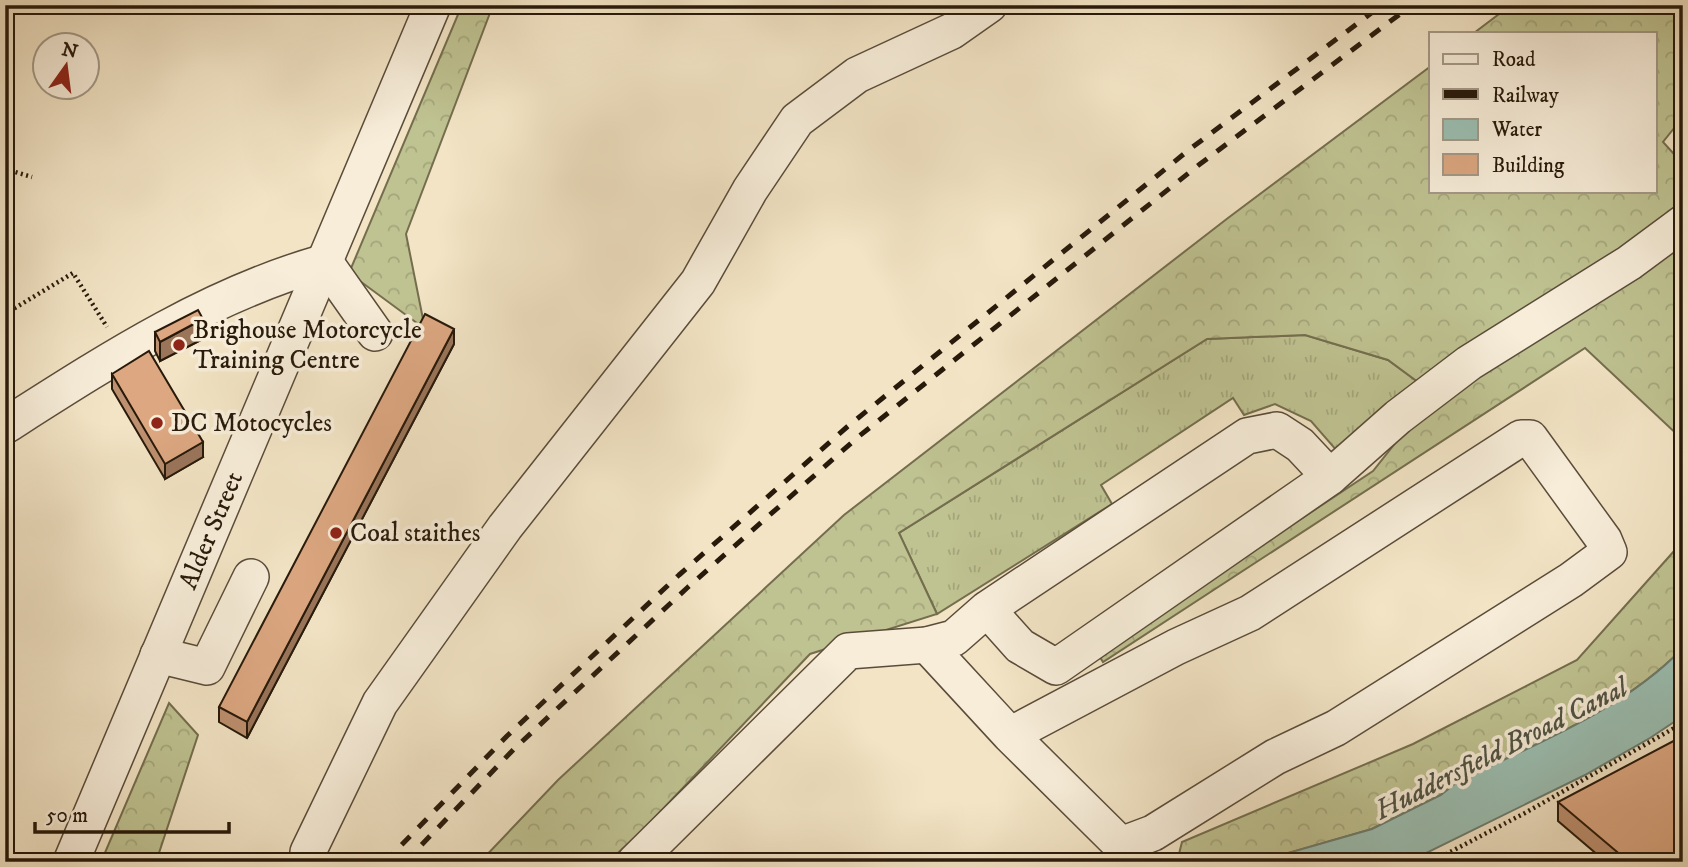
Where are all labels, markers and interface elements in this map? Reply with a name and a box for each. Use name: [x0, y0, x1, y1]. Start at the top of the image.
north arrow: [32, 32, 102, 102]
legend: [1429, 32, 1656, 192]
text: N: [59, 38, 80, 64]
text: Road: [1492, 47, 1536, 73]
text: Railway: [1492, 83, 1560, 109]
text: Water: [1491, 117, 1542, 143]
text: Building: [1492, 153, 1565, 179]
place label: Brighouse Motorcycle Training Centre: [193, 314, 422, 377]
marker: Brighouse Motorcycle Training Centre: [171, 337, 187, 353]
place label: DC Motocycles: [171, 407, 332, 440]
marker: DC Motocycles: [149, 415, 165, 431]
street label: Alder Street: [172, 466, 251, 594]
place label: Coal staithes: [350, 517, 480, 550]
marker: Coal staithes: [328, 525, 344, 541]
water label: Huddersfield Broad Canal: [1368, 669, 1636, 828]
scale bar: [35, 790, 229, 834]
text: 50 m: [46, 803, 88, 829]

